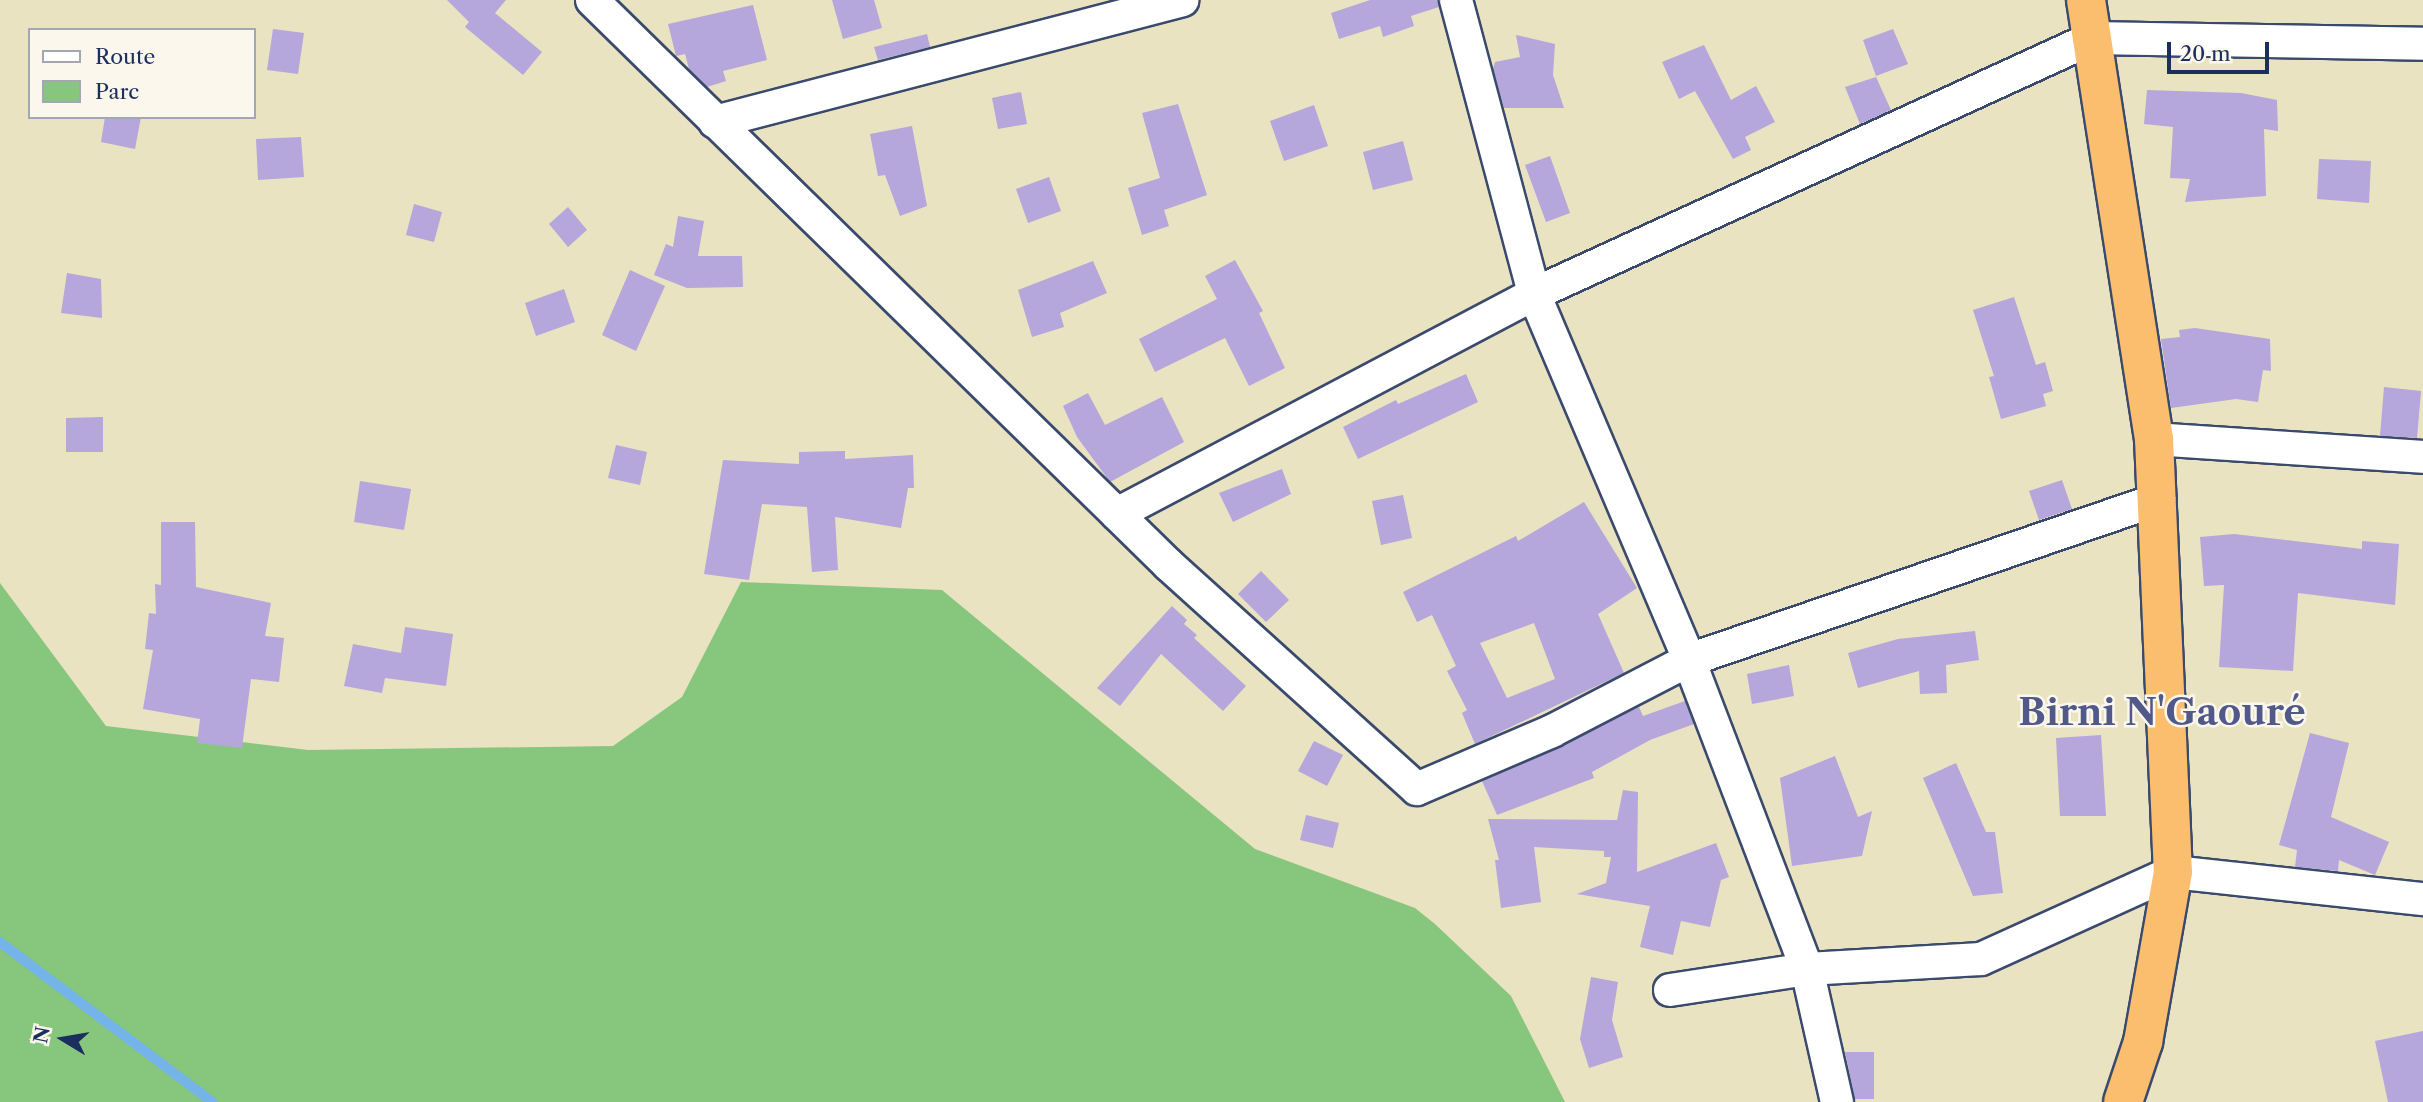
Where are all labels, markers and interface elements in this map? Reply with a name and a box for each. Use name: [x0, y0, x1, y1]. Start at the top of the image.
legend: [28, 28, 256, 119]
scale bar: [2171, 28, 2272, 72]
text: 20 m: [2180, 41, 2231, 66]
text: Route: [95, 44, 155, 69]
text: Parc: [95, 79, 139, 104]
district label: Birni N'Gaouré: [2018, 690, 2306, 734]
north arrow: [28, 1004, 98, 1074]
text: N: [29, 1025, 55, 1045]

